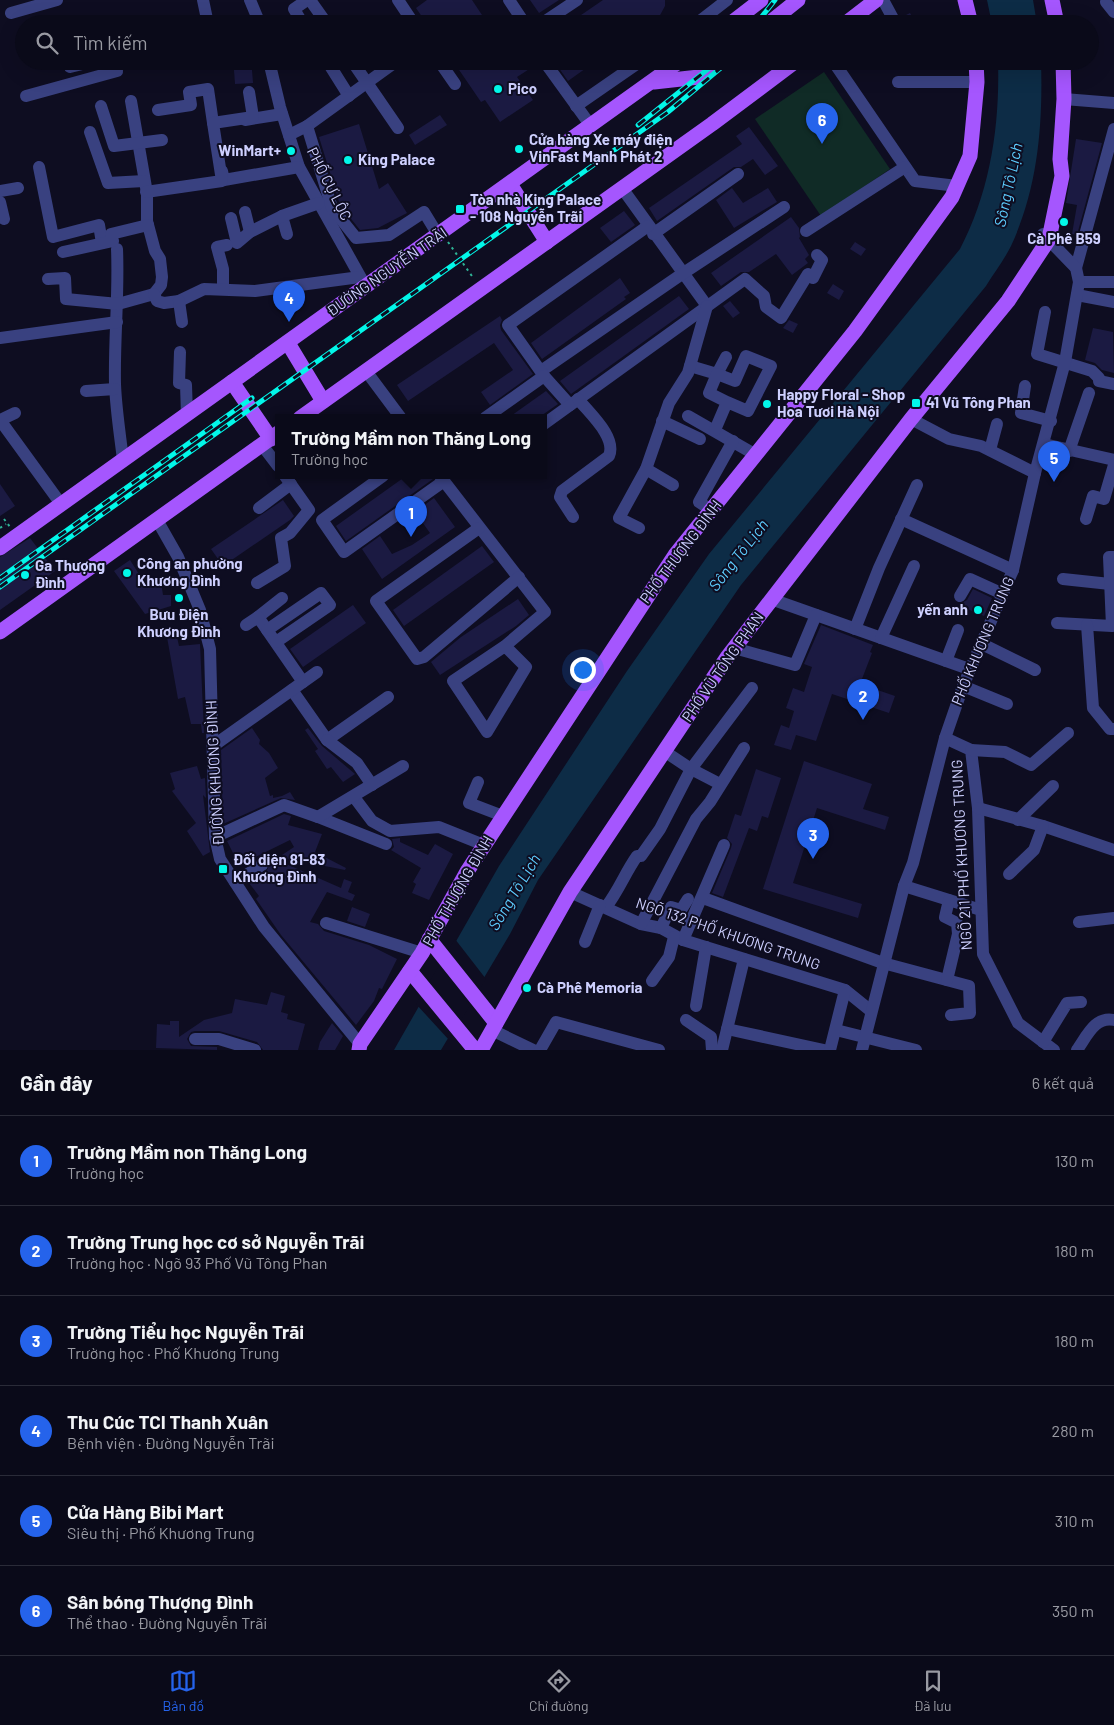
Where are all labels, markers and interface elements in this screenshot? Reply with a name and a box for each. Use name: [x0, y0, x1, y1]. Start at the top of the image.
search box: [15, 15, 1099, 70]
icon: search: [33, 29, 61, 57]
text: Tìm kiếm: [73, 31, 148, 54]
place label: Pico: [508, 79, 537, 97]
marker: Pico: [492, 83, 504, 95]
pin: 6: [806, 103, 838, 144]
place label: Cửa hàng Xe máy điện VinFast Mạnh Phát 2: [529, 130, 672, 165]
place label: WinMart+: [218, 141, 281, 159]
water label: Sông Tô Lịch: [989, 141, 1026, 229]
street label: PHỐ CỰ LỘC: [304, 143, 357, 223]
marker: Cửa hàng Xe máy điện VinFast Mạnh Phát 2: [513, 143, 525, 155]
marker: WinMart+: [285, 145, 297, 157]
place label: King Palace: [358, 150, 435, 168]
marker: King Palace: [342, 154, 354, 166]
place label: Tòa nhà King Palace - 108 Nguyễn Trãi: [470, 190, 601, 225]
marker: Tòa nhà King Palace - 108 Nguyễn Trãi: [454, 203, 466, 215]
marker: Cà Phê B59: [1058, 216, 1070, 228]
street label: ĐƯỜNG NGUYỄN TRÃI: [322, 222, 450, 319]
place label: Cà Phê B59: [1027, 229, 1101, 247]
pin: 4: [273, 281, 305, 322]
place label: Happy Floral - Shop Hoa Tươi Hà Nội: [777, 385, 905, 420]
place label: 41 Vũ Tông Phan: [926, 393, 1031, 411]
marker: 41 Vũ Tông Phan: [910, 397, 922, 409]
marker: Happy Floral - Shop Hoa Tươi Hà Nội: [761, 398, 773, 410]
popup: [275, 414, 547, 479]
text: Trường Mầm non Thăng Long: [291, 426, 531, 449]
pin: 5: [1038, 441, 1070, 482]
text: Trường học: [291, 449, 368, 468]
pin: 1: [395, 496, 427, 537]
street label: PHỐ THƯỢNG ĐÌNH: [635, 496, 725, 607]
water label: Sông Tô Lịch: [704, 515, 771, 594]
place label: Công an phường Khương Đình: [137, 554, 243, 589]
place label: Ga Thượng Đình: [35, 556, 105, 591]
marker: Công an phường Khương Đình: [121, 567, 133, 579]
marker: Ga Thượng Đình: [19, 569, 31, 581]
street label: PHỐ KHƯƠNG TRUNG: [946, 573, 1017, 708]
marker: Bưu Điện Khương Đình: [173, 592, 185, 604]
place label: yến anh: [917, 600, 968, 618]
marker: yến anh: [972, 604, 984, 616]
place label: Bưu Điện Khương Đình: [137, 605, 221, 640]
street label: PHỐ VŨ TÔNG PHAN: [677, 607, 767, 725]
your location: [570, 657, 596, 683]
pin: 2: [847, 679, 879, 720]
street label: ĐƯỜNG KHƯƠNG ĐÌNH: [201, 700, 227, 846]
street label: NGÕ 211 PHỐ KHƯƠNG TRUNG: [946, 759, 975, 951]
pin: 3: [797, 818, 829, 859]
street label: PHỐ THƯỢNG ĐÌNH: [417, 832, 496, 949]
place label: Đối diện 81-83 Khương Đình: [233, 850, 325, 885]
water label: Sông Tô Lịch: [483, 850, 544, 933]
marker: Đối diện 81-83 Khương Đình: [217, 863, 229, 875]
street label: NGÕ 132 PHỐ KHƯƠNG TRUNG: [634, 892, 823, 973]
place label: Cà Phê Memoria: [537, 978, 643, 996]
marker: Cà Phê Memoria: [521, 982, 533, 994]
text: Gần đây: [20, 1070, 93, 1095]
text: 6 kết quả: [1032, 1073, 1094, 1092]
text: Trường Mầm non Thăng Long: [67, 1140, 307, 1163]
text: 1: [33, 1151, 39, 1170]
text: 130 m: [1055, 1151, 1094, 1170]
text: Trường học: [67, 1163, 144, 1182]
text: Trường Trung học cơ sở Nguyễn Trãi: [67, 1230, 364, 1253]
text: 2: [32, 1241, 40, 1260]
text: 180 m: [1055, 1241, 1094, 1260]
text: Trường học · Ngõ 93 Phố Vũ Tông Phan: [67, 1253, 327, 1272]
text: Trường Tiểu học Nguyễn Trãi: [67, 1320, 304, 1343]
text: 3: [32, 1331, 40, 1350]
text: 180 m: [1055, 1331, 1094, 1350]
text: Trường học · Phố Khương Trung: [67, 1343, 279, 1362]
text: Thu Cúc TCI Thanh Xuân: [67, 1410, 268, 1433]
text: 4: [31, 1421, 41, 1440]
text: 280 m: [1052, 1421, 1094, 1440]
text: Bệnh viện · Đường Nguyễn Trãi: [67, 1433, 275, 1452]
text: Cửa Hàng Bibi Mart: [67, 1500, 224, 1523]
text: 5: [32, 1511, 40, 1530]
text: 310 m: [1055, 1511, 1094, 1530]
text: Siêu thị · Phố Khương Trung: [67, 1523, 255, 1542]
text: Sân bóng Thượng Đình: [67, 1590, 253, 1613]
text: 6: [32, 1601, 40, 1620]
text: 350 m: [1052, 1601, 1094, 1620]
text: Thể thao · Đường Nguyễn Trãi: [67, 1613, 267, 1632]
tab: Bản đồ: [163, 1667, 204, 1714]
tab: Chỉ đường: [529, 1667, 589, 1714]
tab: Đã lưu: [914, 1667, 951, 1714]

